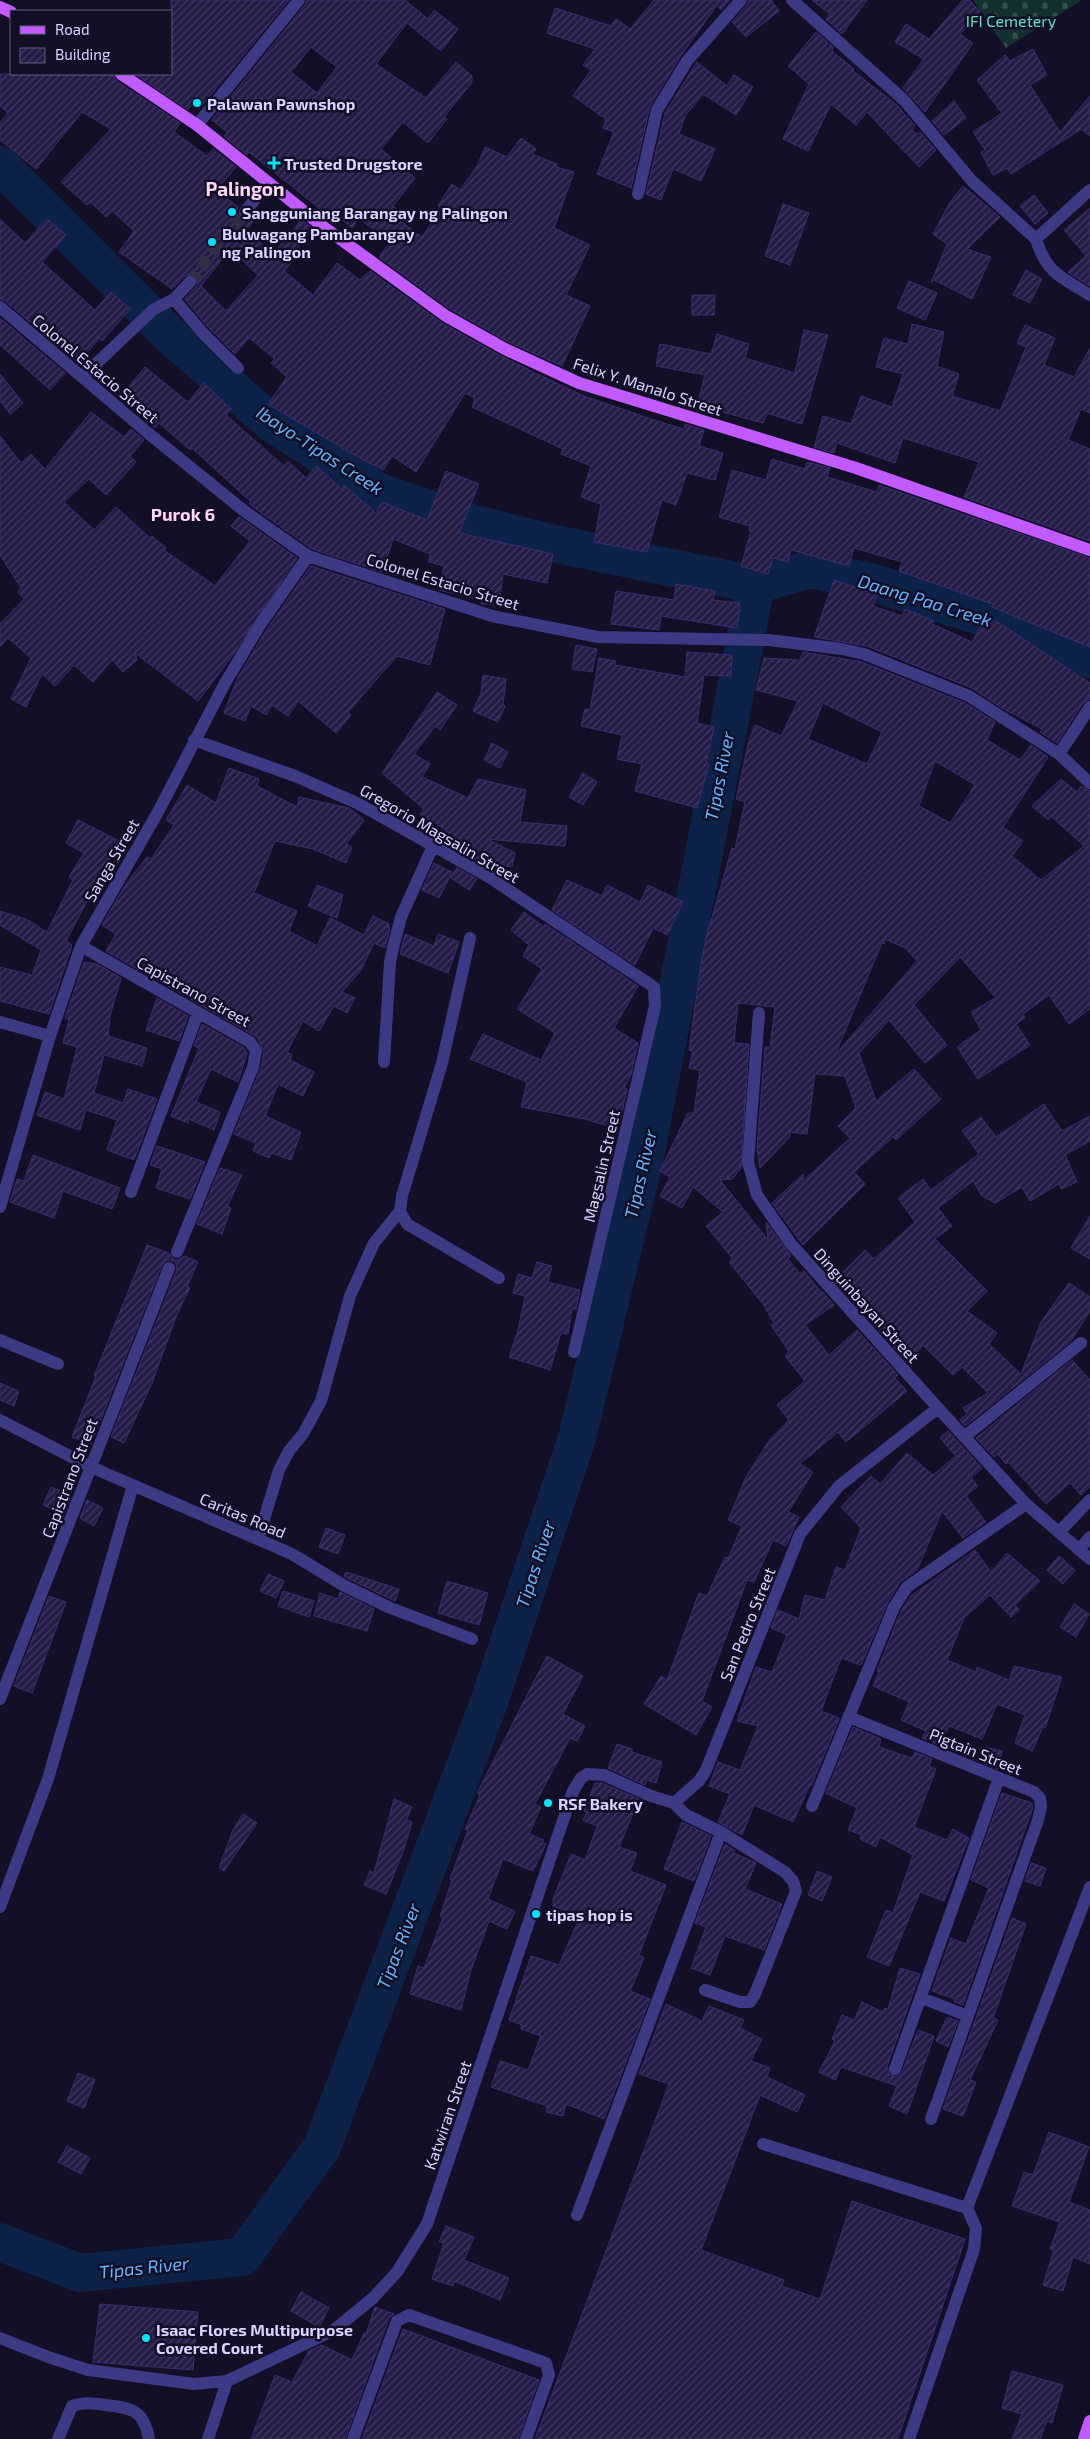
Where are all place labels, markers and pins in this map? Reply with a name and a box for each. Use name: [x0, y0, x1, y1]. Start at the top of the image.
place label: Palawan Pawnshop: [207, 94, 355, 113]
marker: Palawan Pawnshop: [191, 97, 203, 109]
place label: Trusted Drugstore: [284, 154, 423, 173]
marker: Trusted Drugstore: [268, 157, 280, 169]
place label: Sangguniang Barangay ng Palingon: [242, 203, 508, 223]
marker: Sangguniang Barangay ng Palingon: [226, 206, 238, 218]
place label: Bulwagang Pambarangay ng Palingon: [222, 224, 415, 261]
marker: Bulwagang Pambarangay ng Palingon: [206, 236, 218, 248]
place label: RSF Bakery: [558, 1794, 643, 1814]
marker: RSF Bakery: [542, 1797, 554, 1809]
place label: tipas hop is: [546, 1905, 633, 1924]
marker: tipas hop is: [530, 1908, 542, 1920]
place label: Isaac Flores Multipurpose Covered Court: [156, 2320, 353, 2357]
marker: Isaac Flores Multipurpose Covered Court: [140, 2332, 152, 2344]

